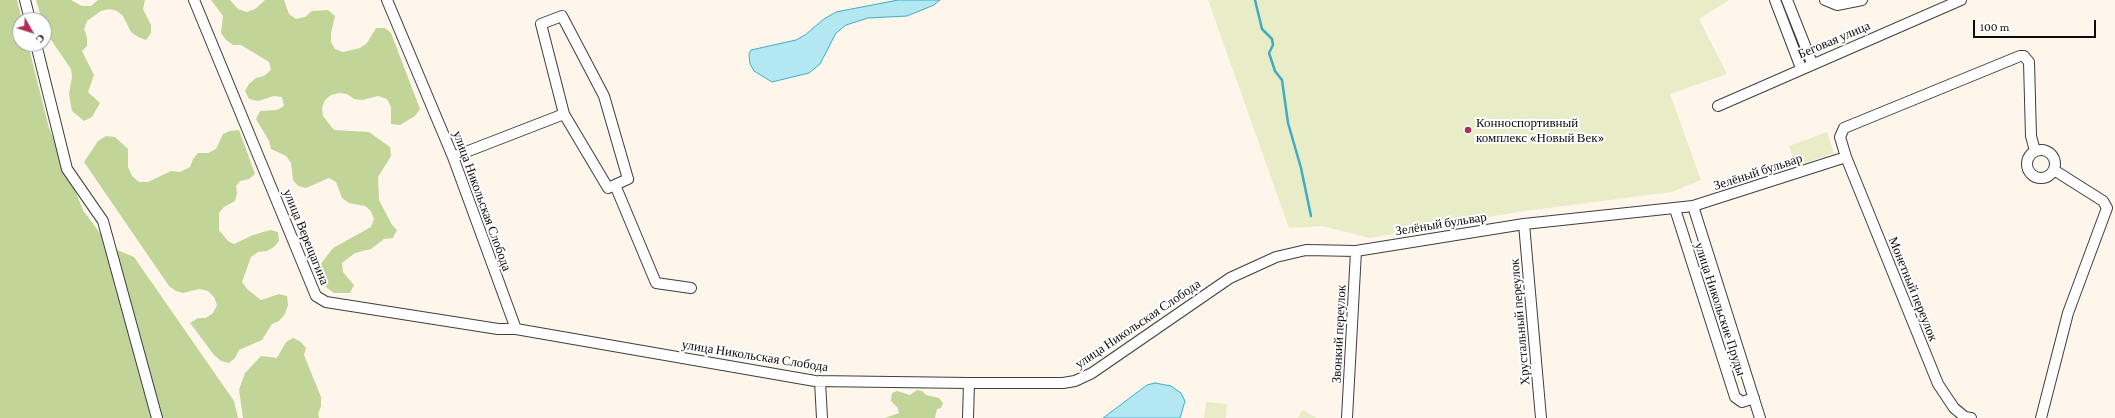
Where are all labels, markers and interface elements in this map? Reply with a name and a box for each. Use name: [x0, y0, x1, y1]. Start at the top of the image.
north arrow: [12, 12, 52, 52]
scale bar: [1975, 12, 2098, 38]
street label: Беговая улица: [1796, 18, 1872, 62]
text: 100 m: [1980, 20, 2009, 34]
text: С: [33, 32, 48, 46]
place label: Конноспортивный комплекс «Новый Век»: [1476, 115, 1605, 146]
marker: Конноспортивный комплекс «Новый Век»: [1463, 125, 1473, 135]
street label: улица Никольская Слобода: [449, 129, 515, 273]
street label: Зелёный бульвар: [1712, 150, 1804, 194]
street label: улица Верещагина: [280, 187, 332, 287]
street label: Зелёный бульвар: [1394, 209, 1488, 239]
street label: Монетный переулок: [1885, 235, 1941, 343]
street label: улица Никольские Пруды: [1691, 240, 1749, 378]
street label: Хрустальный переулок: [1507, 258, 1533, 386]
street label: улица Никольская Слобода: [1072, 276, 1204, 372]
street label: Звонкий переулок: [1329, 284, 1349, 384]
street label: улица Никольская Слобода: [681, 337, 829, 375]

